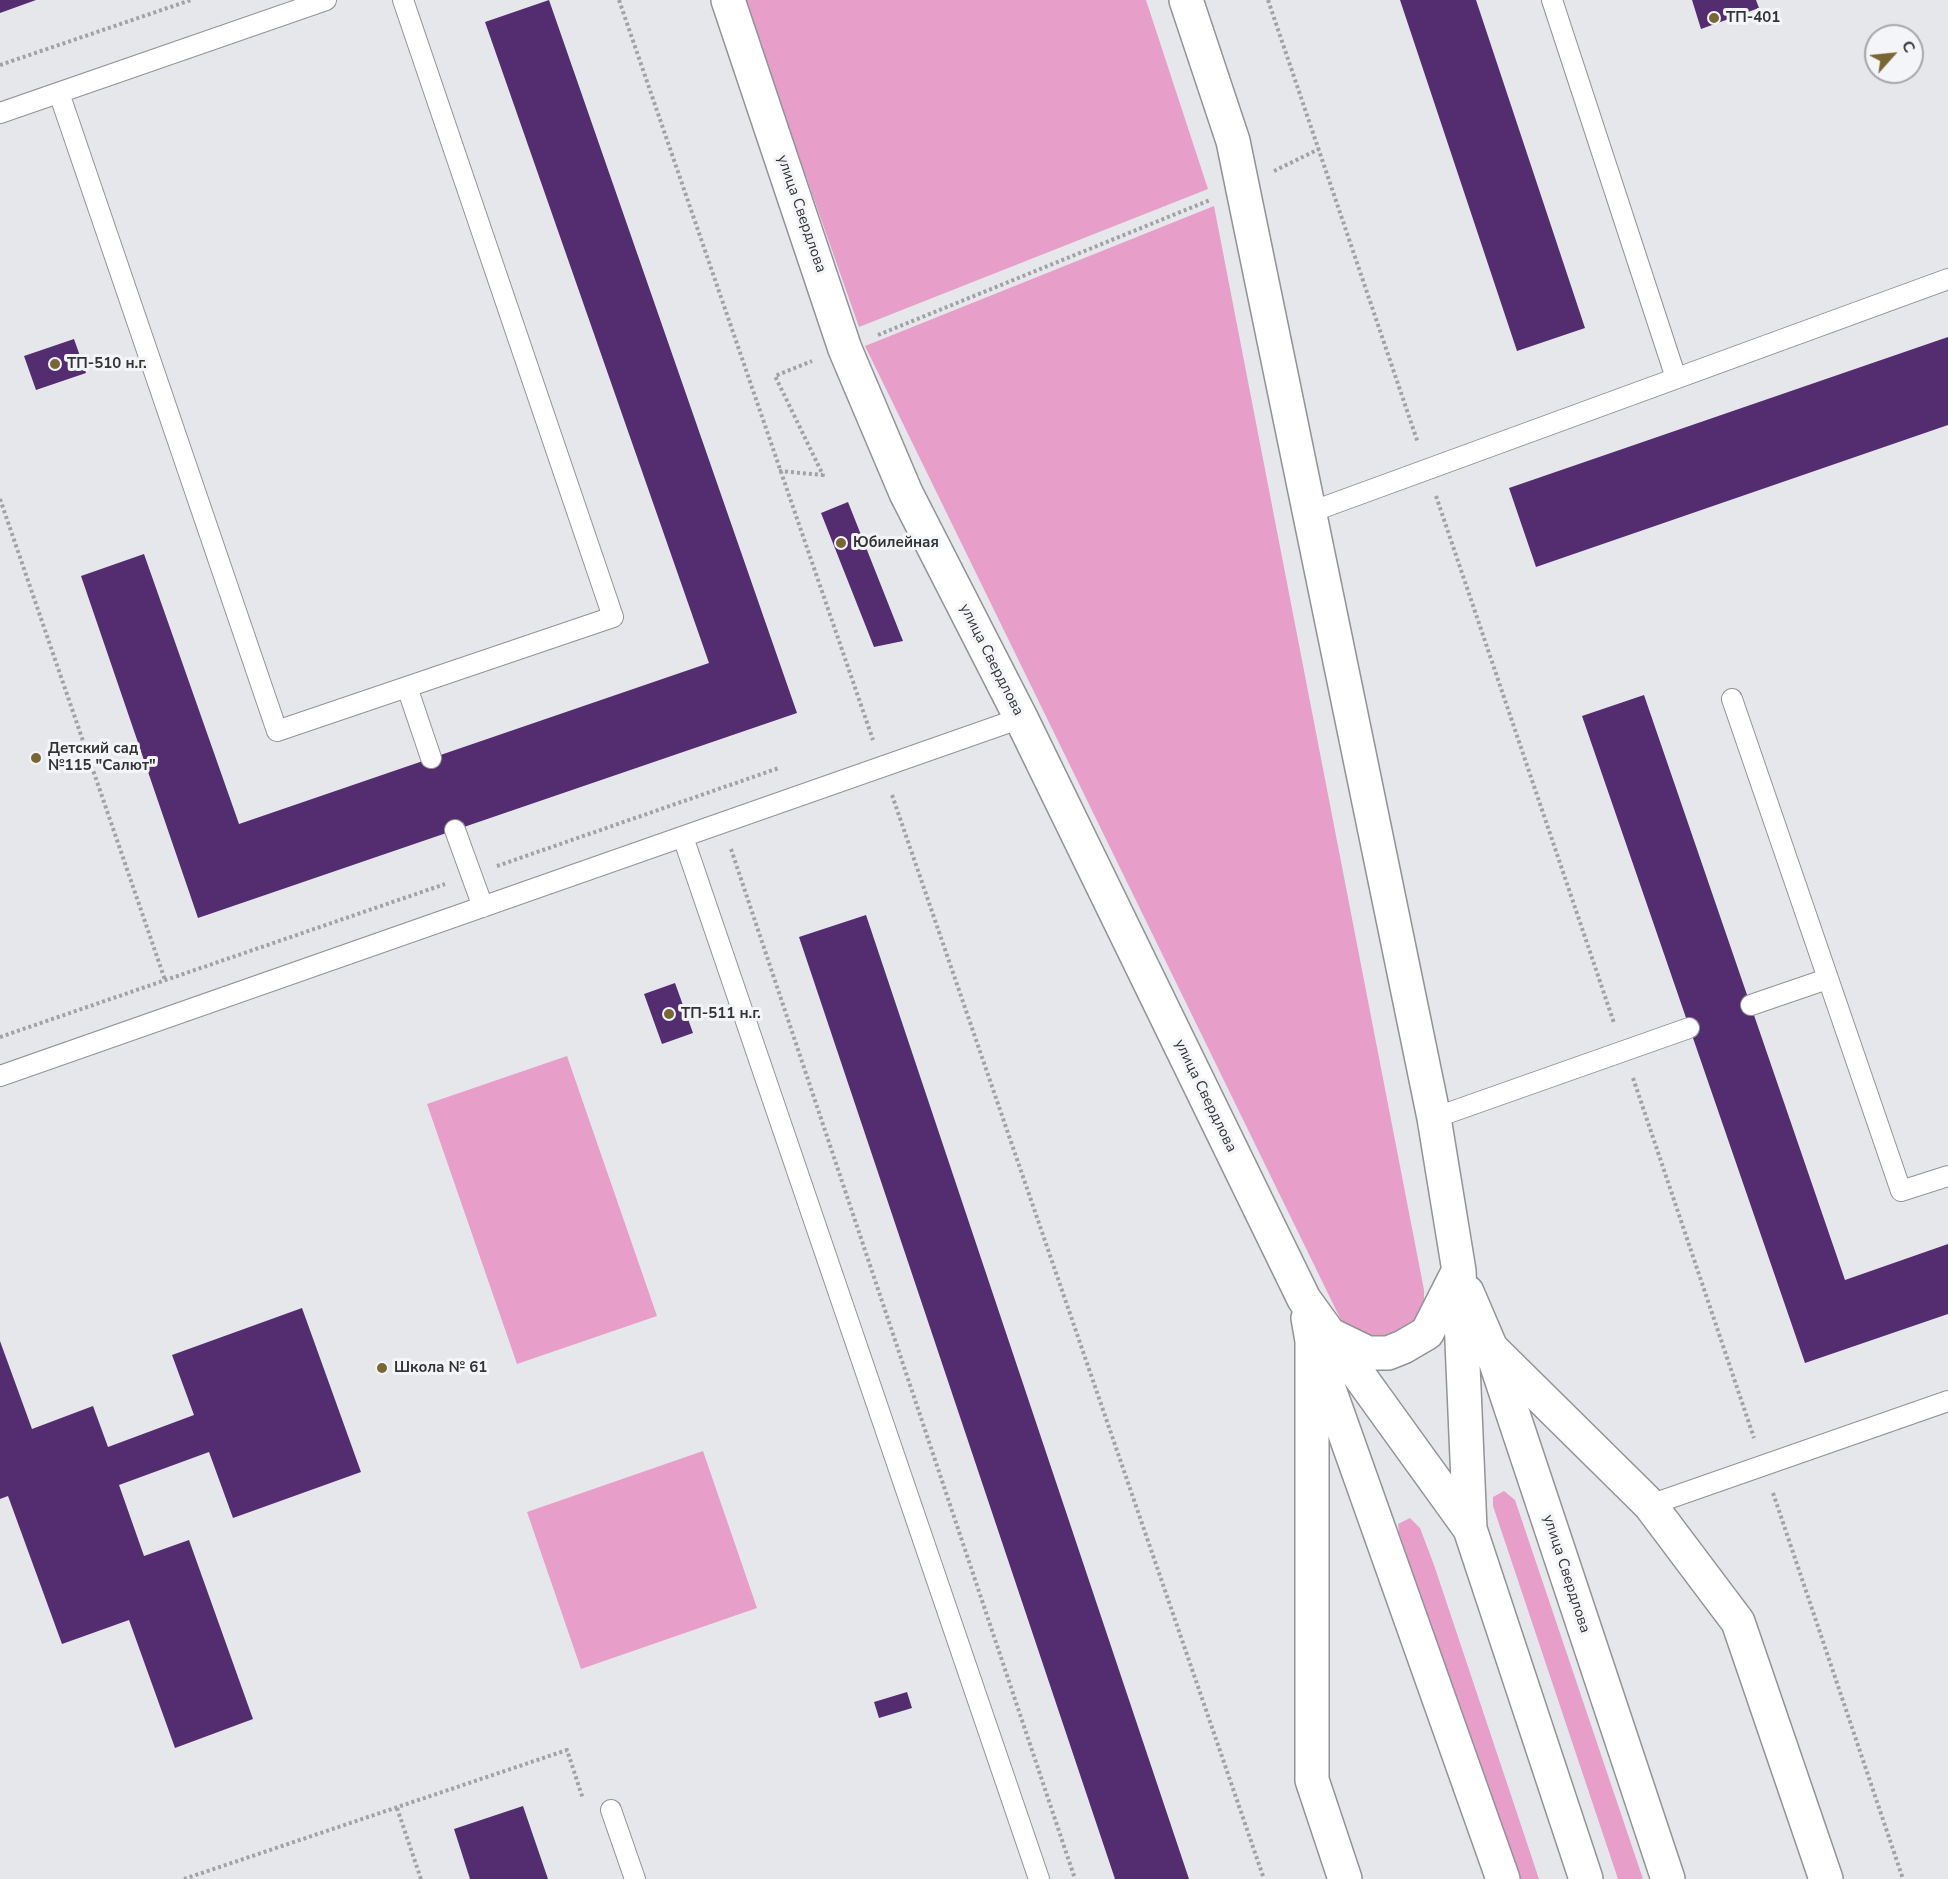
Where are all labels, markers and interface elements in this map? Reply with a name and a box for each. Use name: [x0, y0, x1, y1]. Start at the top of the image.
place label: ТП-401: [1726, 9, 1780, 27]
marker: ТП-401: [1707, 11, 1721, 25]
north arrow: [1864, 24, 1924, 84]
text: С: [1896, 37, 1921, 57]
street label: улица Свердлова: [772, 153, 830, 275]
place label: ТП-510 н.г.: [67, 355, 147, 373]
marker: ТП-510 н.г.: [48, 357, 62, 371]
place label: Юбилейная: [853, 534, 939, 552]
marker: Юбилейная: [834, 536, 848, 550]
street label: улица Свердлова: [955, 601, 1027, 719]
place label: Детский сад №115 "Салют": [48, 740, 156, 775]
marker: Детский сад №115 "Салют": [29, 751, 43, 765]
place label: ТП-511 н.г.: [681, 1005, 761, 1023]
marker: ТП-511 н.г.: [662, 1007, 676, 1021]
street label: улица Свердлова: [1170, 1037, 1240, 1155]
place label: Школа № 61: [394, 1359, 487, 1377]
marker: Школа № 61: [375, 1361, 389, 1375]
street label: улица Свердлова: [1538, 1513, 1594, 1635]

